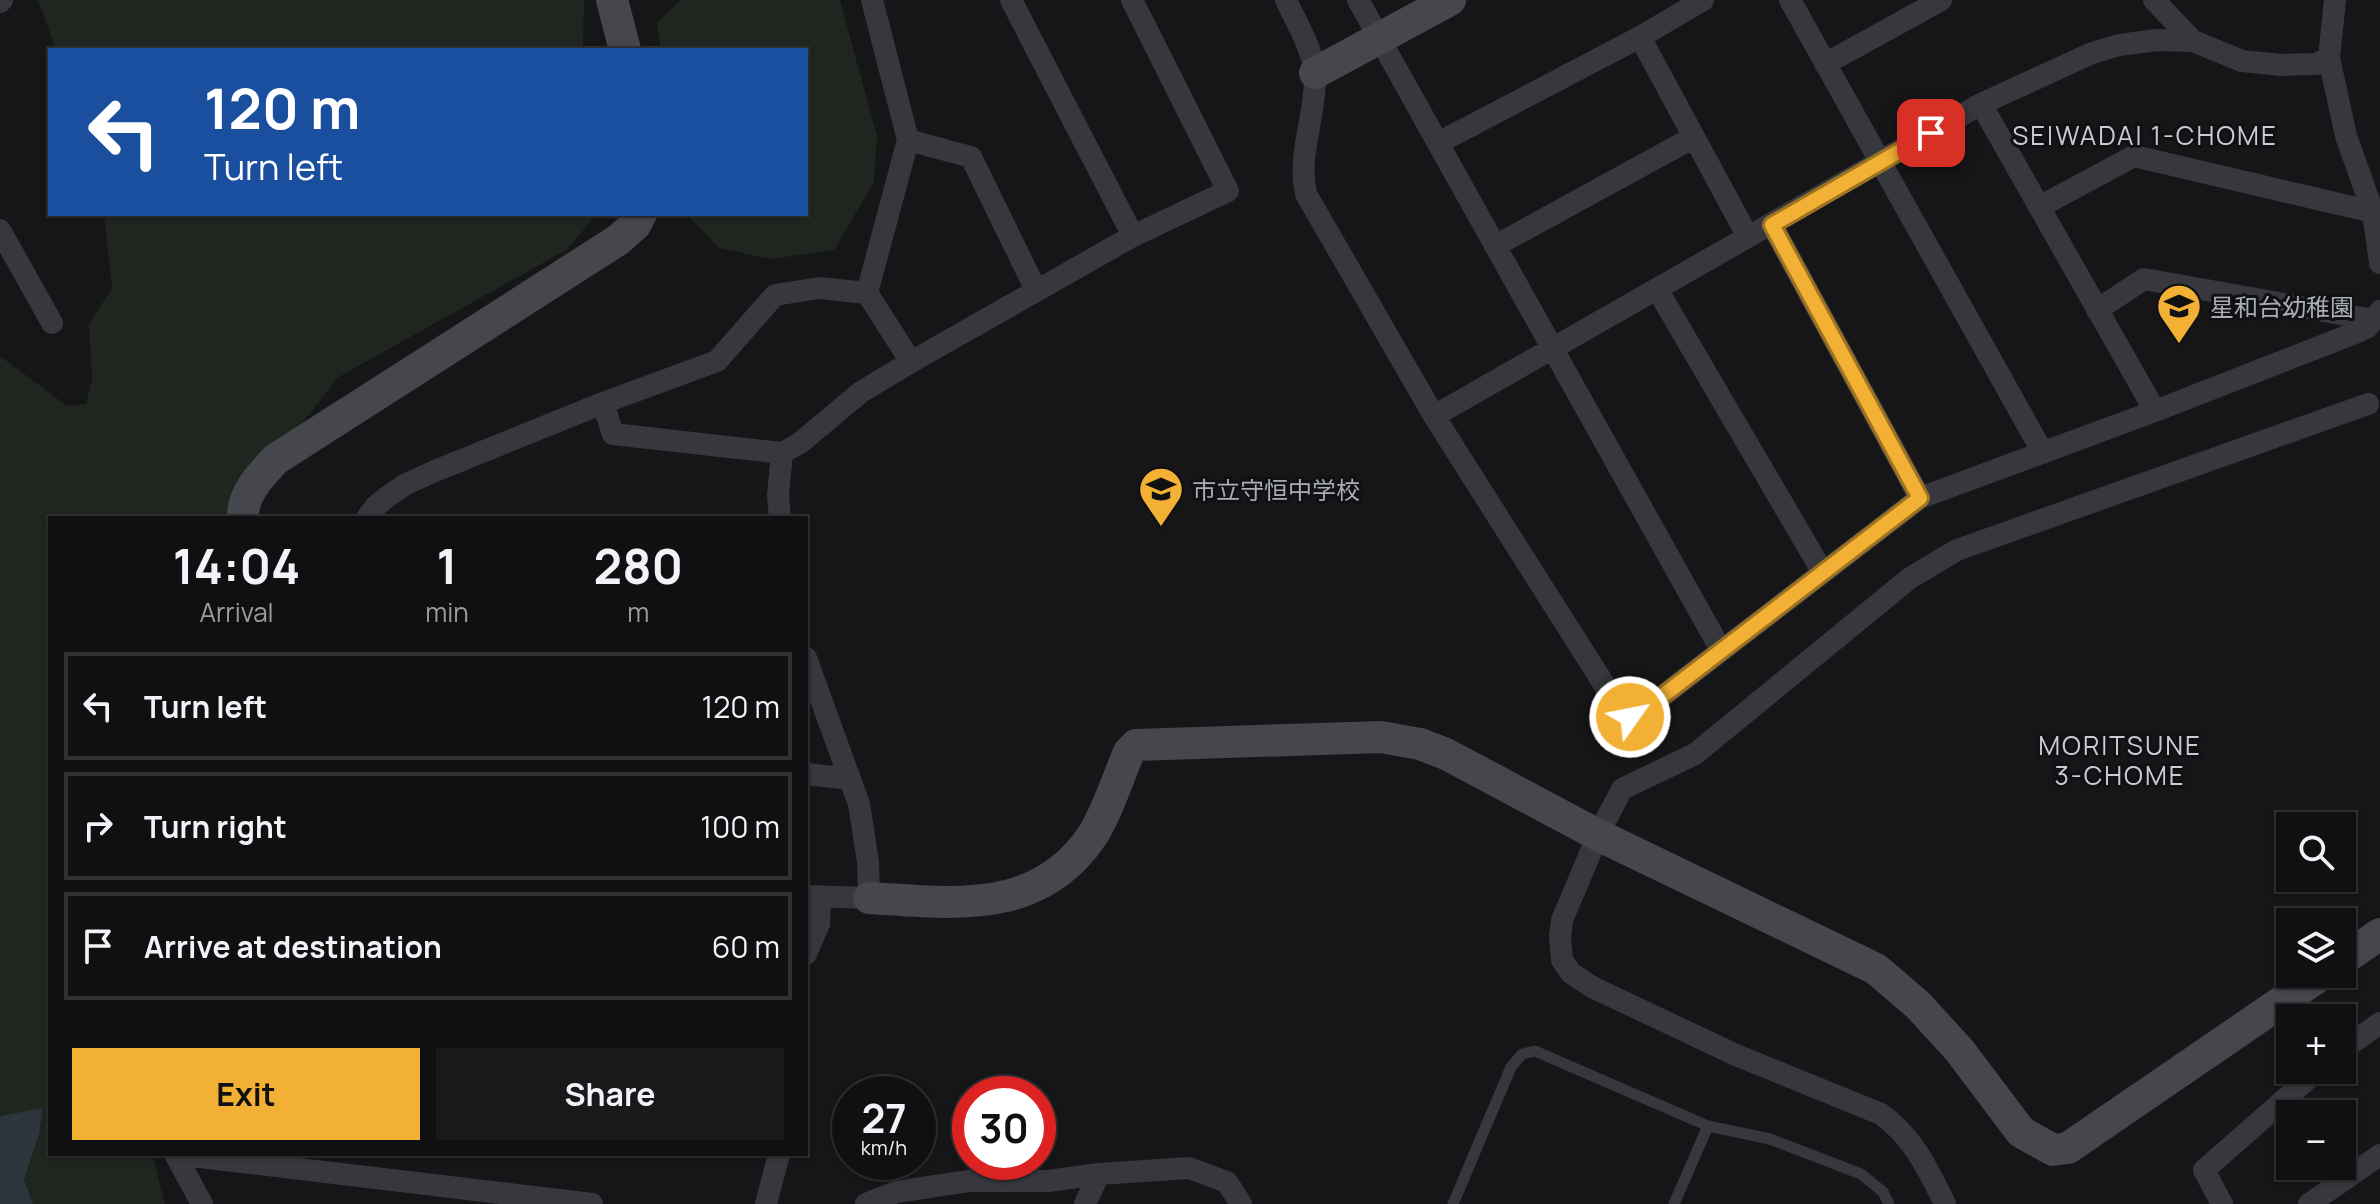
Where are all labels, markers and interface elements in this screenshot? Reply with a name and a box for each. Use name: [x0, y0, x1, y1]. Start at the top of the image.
text: 120 m: [204, 69, 360, 146]
icon: left: [72, 80, 176, 184]
pin: [1897, 99, 1965, 167]
icon: arrive: [1909, 111, 1953, 155]
district label: SEIWADAI 1-CHOME: [2012, 117, 2278, 153]
text: Turn left: [204, 142, 343, 191]
school or university icon: 星和台幼稚園: [2155, 282, 2203, 345]
place label: 星和台幼稚園: [2210, 290, 2354, 323]
school or university icon: 市立守恒中学校: [1137, 465, 1185, 528]
place label: 市立守恒中学校: [1192, 473, 1360, 506]
text: 14:04: [173, 533, 300, 598]
text: 1: [436, 533, 457, 598]
text: 280: [594, 533, 683, 598]
text: Arrival: [199, 594, 274, 630]
text: min: [425, 594, 469, 630]
text: m: [627, 594, 649, 630]
position arrow: [1588, 675, 1672, 759]
icon: left: [76, 684, 120, 728]
text: Turn left: [144, 686, 267, 727]
text: 120 m: [701, 686, 780, 727]
district label: MORITSUNE 3-CHOME: [2038, 727, 2202, 793]
icon: right: [76, 804, 120, 848]
text: Turn right: [144, 806, 287, 847]
text: 100 m: [700, 806, 780, 847]
map controls: [2276, 812, 2356, 1180]
button: search: [2276, 812, 2356, 892]
button: layers: [2276, 908, 2356, 988]
icon: arrive: [76, 924, 120, 968]
text: Arrive at destination: [144, 926, 442, 967]
text: 60 m: [712, 926, 780, 967]
button: +: [2276, 1004, 2356, 1084]
button: Exit: [72, 1048, 420, 1140]
button: Share: [436, 1048, 784, 1140]
speed limit sign: 30: [952, 1076, 1056, 1180]
text: 27: [861, 1090, 907, 1145]
button: −: [2276, 1100, 2356, 1180]
text: km/h: [861, 1134, 907, 1161]

